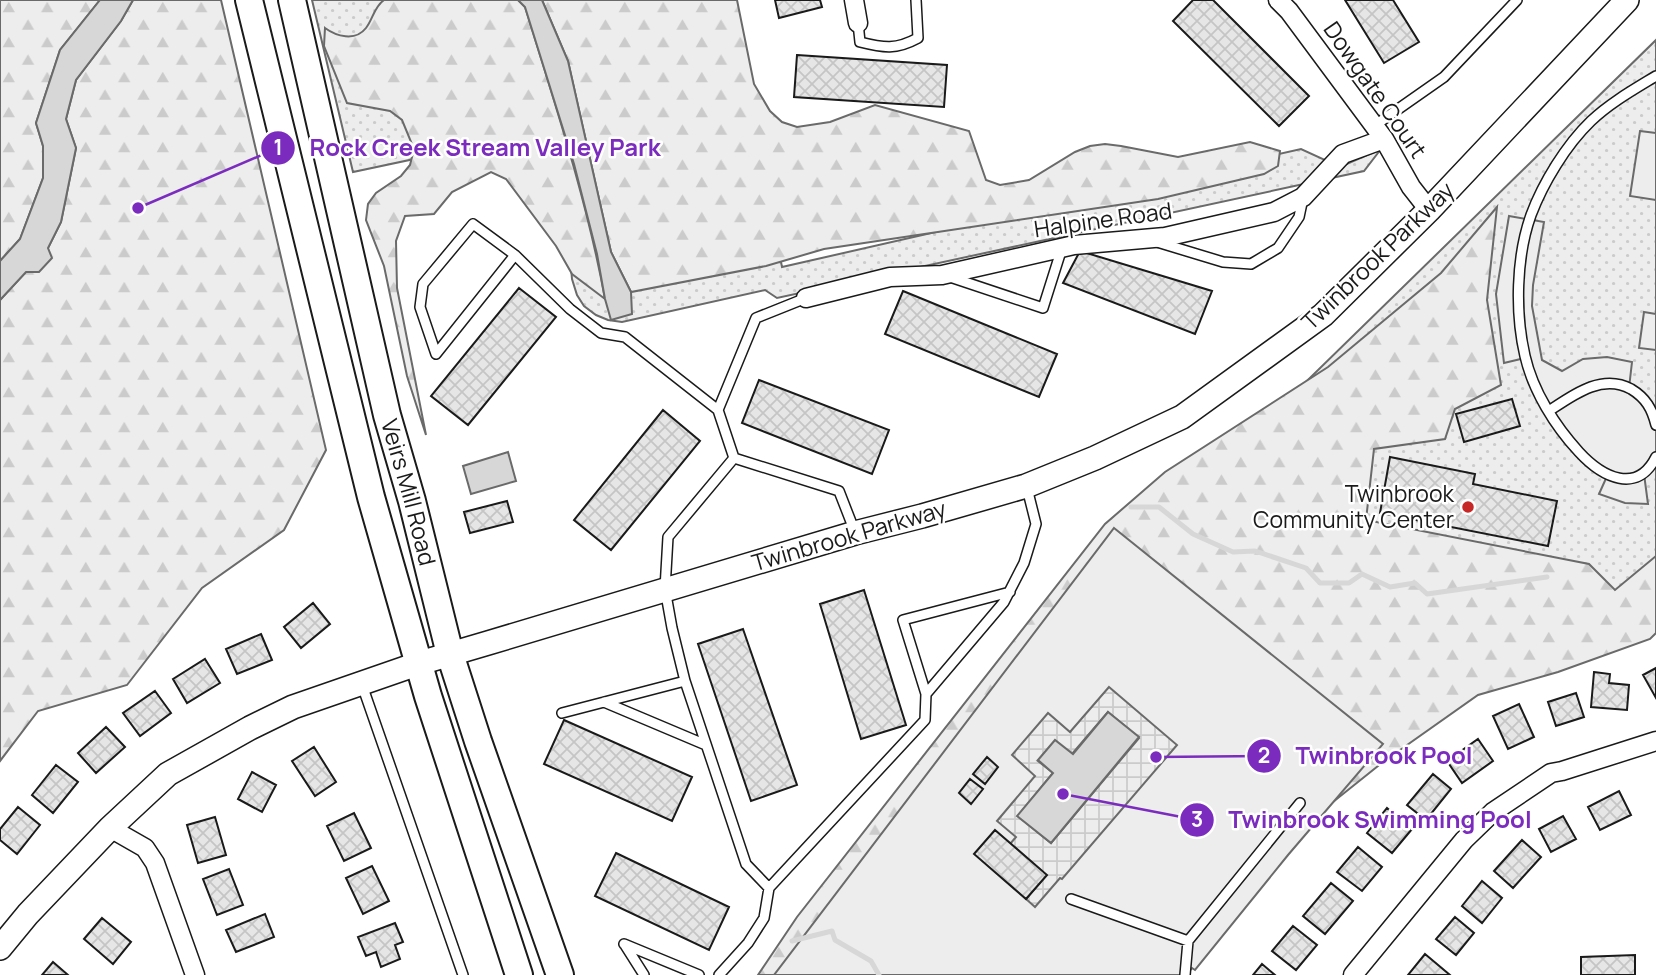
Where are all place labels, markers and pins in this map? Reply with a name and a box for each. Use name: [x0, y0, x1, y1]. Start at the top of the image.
callout: Rock Creek Stream Valley Park: [261, 125, 675, 170]
place label: Twinbrook Community Center: [1253, 477, 1455, 535]
marker: Twinbrook Community Center: [1460, 499, 1476, 515]
callout: Twinbrook Pool: [1247, 733, 1487, 778]
callout: Twinbrook Swimming Pool: [1179, 797, 1546, 842]

